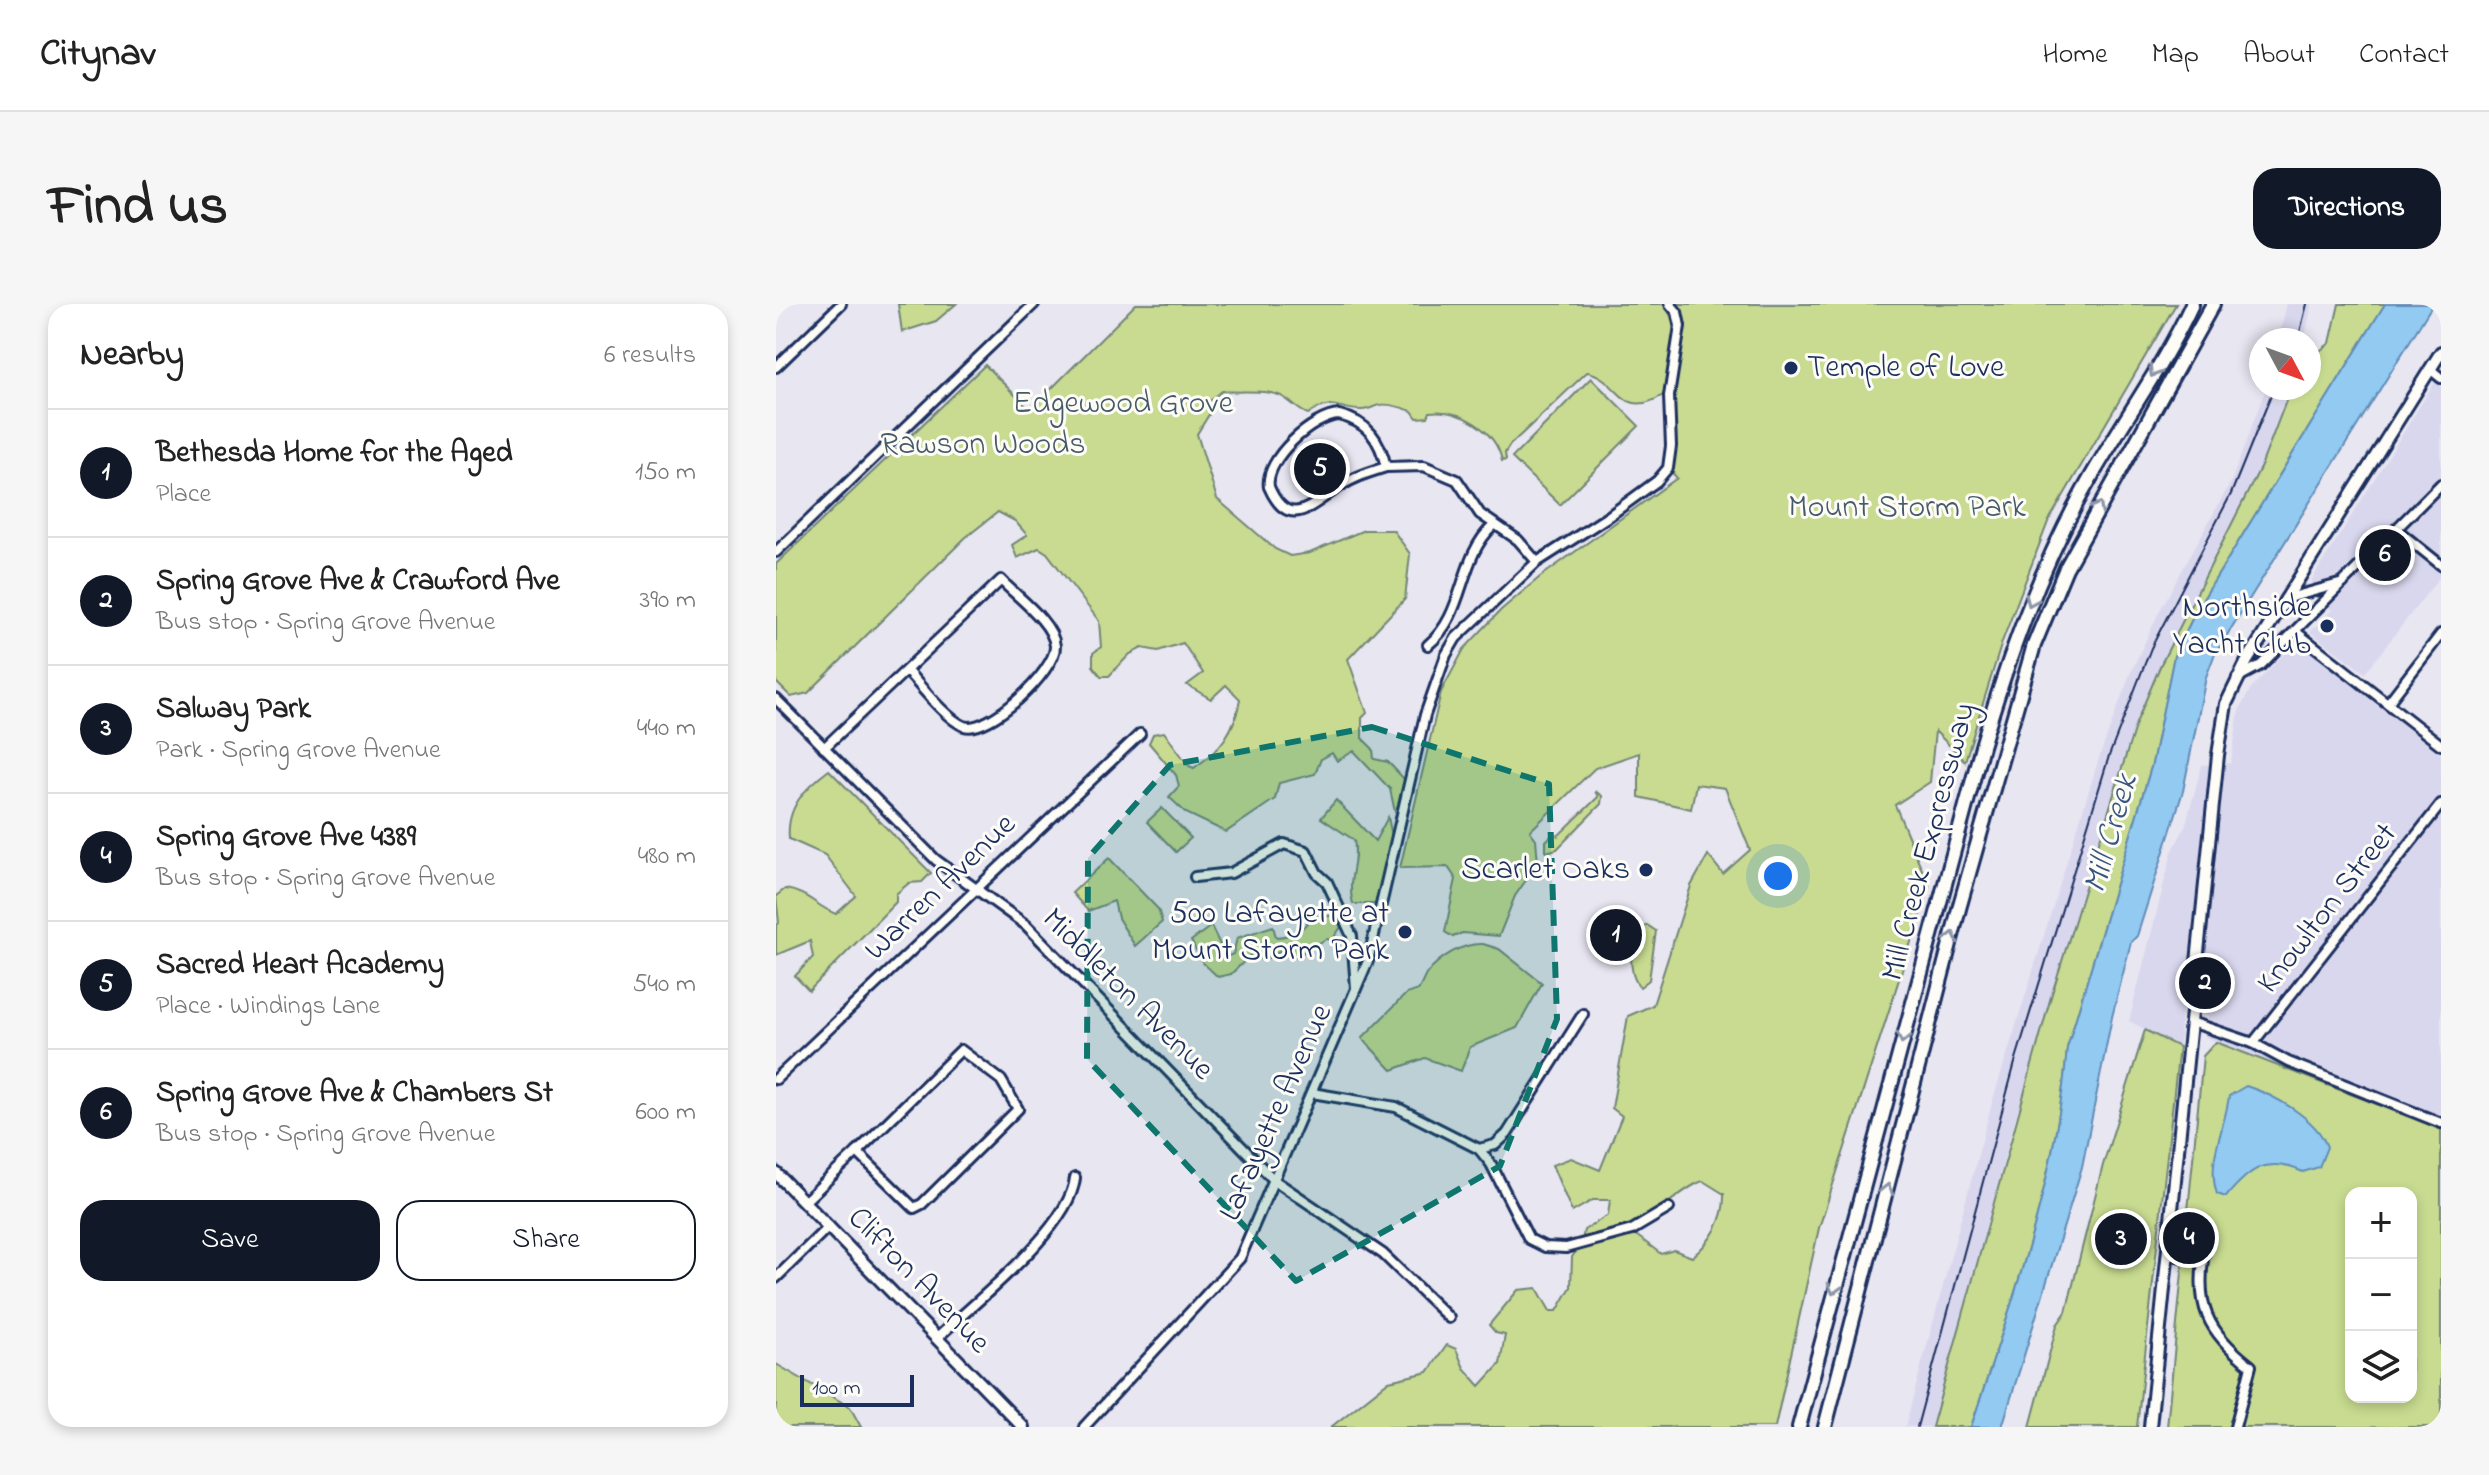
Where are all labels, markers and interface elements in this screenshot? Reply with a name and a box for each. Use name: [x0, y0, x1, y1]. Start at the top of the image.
text: Citynav: [40, 27, 156, 83]
text: Home: [2042, 35, 2108, 76]
text: Map: [2152, 35, 2199, 76]
text: About: [2243, 35, 2315, 76]
text: Contact: [2359, 35, 2449, 76]
text: Find us: [48, 168, 228, 249]
button: Directions: [2253, 168, 2441, 249]
north arrow: [2249, 328, 2321, 400]
text: Nearby: [80, 331, 184, 381]
text: 6 results: [604, 337, 696, 375]
place label: Temple of Love: [1807, 345, 2005, 392]
marker: Temple of Love: [1782, 359, 1800, 377]
one-way arrow: [2149, 363, 2164, 378]
park label: Edgewood Grove: [1013, 381, 1234, 428]
park label: Rawson Woods: [880, 422, 1086, 469]
text: Bethesda Home for the Aged: [156, 432, 513, 476]
pin: 5: [1294, 439, 1346, 499]
text: 1: [102, 454, 110, 492]
text: 150 m: [635, 454, 696, 492]
text: Place: [156, 476, 211, 514]
park label: Mount Storm Park: [1788, 485, 2027, 532]
one-way arrow: [2088, 501, 2104, 515]
pin: 6: [2359, 525, 2411, 585]
text: Spring Grove Ave & Crawford Ave: [156, 560, 560, 604]
text: 2: [100, 582, 112, 620]
text: 390 m: [640, 582, 696, 620]
place label: Northside Yacht Club: [2173, 585, 2312, 669]
one-way arrow: [2025, 593, 2041, 607]
text: Bus stop · Spring Grove Avenue: [156, 604, 495, 642]
marker: Northside Yacht Club: [2318, 617, 2336, 635]
text: Salway Park: [156, 688, 311, 732]
street label: Mill Creek Expressway: [1870, 698, 1990, 986]
text: 3: [101, 710, 111, 748]
text: 440 m: [637, 710, 696, 748]
text: Park · Spring Grove Avenue: [156, 732, 441, 770]
water label: Mill Creek: [2071, 767, 2153, 899]
street label: Warren Avenue: [854, 803, 1028, 973]
street label: Knowlton Street: [2246, 813, 2410, 1004]
text: Spring Grove Ave 4389: [156, 816, 416, 860]
text: 4: [101, 838, 111, 876]
text: 480 m: [638, 838, 696, 876]
place label: Scarlet Oaks: [1461, 847, 1630, 894]
your location: [1758, 856, 1798, 896]
text: Bus stop · Spring Grove Avenue: [156, 860, 495, 898]
marker: Scarlet Oaks: [1637, 861, 1655, 879]
place label: 500 Lafayette at Mount Storm Park: [1152, 891, 1390, 975]
street label: Middleton Avenue: [1030, 898, 1225, 1093]
pin: 1: [1590, 905, 1642, 965]
marker: 500 Lafayette at Mount Storm Park: [1396, 923, 1414, 941]
one-way arrow: [1942, 931, 1959, 945]
text: Sacred Heart Academy: [156, 944, 444, 988]
pin: 2: [2179, 953, 2231, 1013]
text: 5: [99, 966, 113, 1004]
text: 540 m: [633, 966, 696, 1004]
text: Place · Windings Lane: [156, 988, 380, 1026]
street label: Lafayette Avenue: [1208, 996, 1346, 1229]
one-way arrow: [1895, 1031, 1912, 1045]
text: Spring Grove Ave & Chambers St: [156, 1072, 553, 1116]
text: 6: [100, 1094, 112, 1132]
text: 600 m: [635, 1094, 696, 1132]
text: Bus stop · Spring Grove Avenue: [156, 1116, 495, 1154]
one-way arrow: [1877, 1182, 1894, 1196]
map controls: [2345, 1187, 2417, 1403]
button: +: [2345, 1187, 2417, 1259]
street label: Clifton Avenue: [835, 1197, 1001, 1366]
button: Save: [80, 1200, 380, 1281]
button: Share: [396, 1200, 696, 1281]
pin: 4: [2163, 1208, 2215, 1268]
pin: 3: [2095, 1209, 2147, 1269]
button: −: [2345, 1259, 2417, 1331]
one-way arrow: [1827, 1281, 1844, 1295]
button: layers: [2345, 1331, 2417, 1403]
scale bar: [800, 1371, 914, 1407]
text: 100 m: [812, 1373, 861, 1405]

